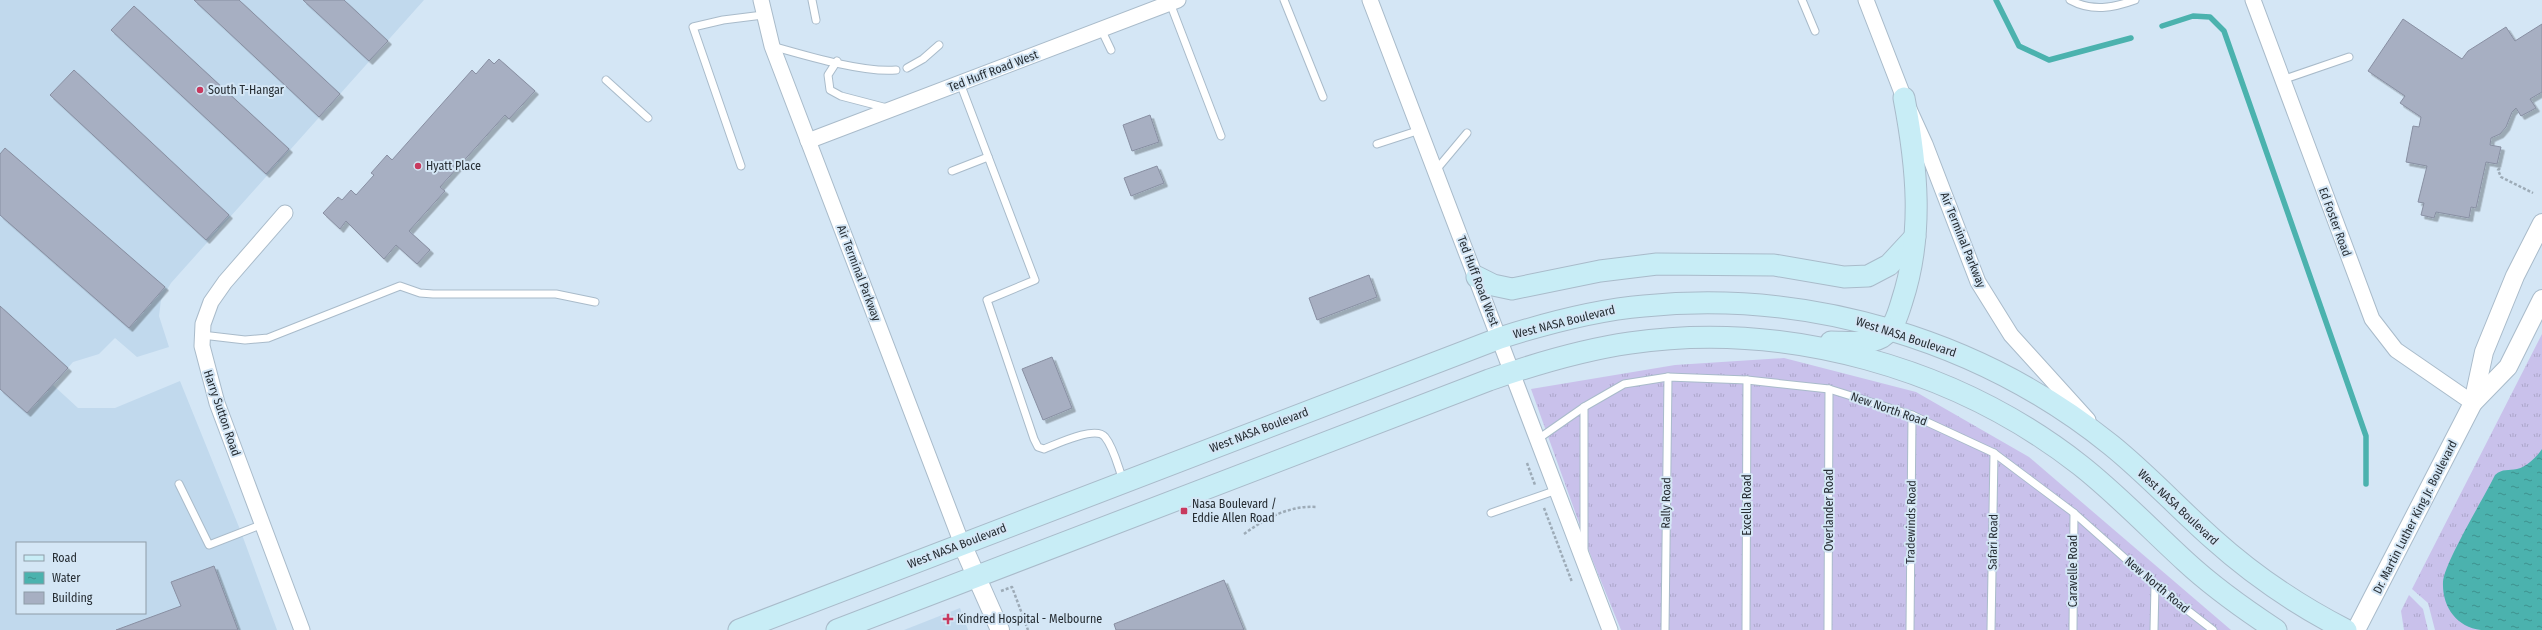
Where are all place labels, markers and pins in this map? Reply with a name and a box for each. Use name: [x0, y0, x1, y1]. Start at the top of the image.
place label: South T-Hangar: [208, 83, 285, 97]
marker: South T-Hangar: [195, 85, 205, 95]
place label: Hyatt Place: [426, 159, 481, 173]
marker: Hyatt Place: [413, 161, 423, 171]
place label: Nasa Boulevard / Eddie Allen Road: [1192, 497, 1277, 525]
marker: Nasa Boulevard / Eddie Allen Road: [1179, 506, 1189, 516]
place label: Kindred Hospital - Melbourne: [957, 612, 1102, 626]
marker: Kindred Hospital - Melbourne: [942, 613, 954, 625]

